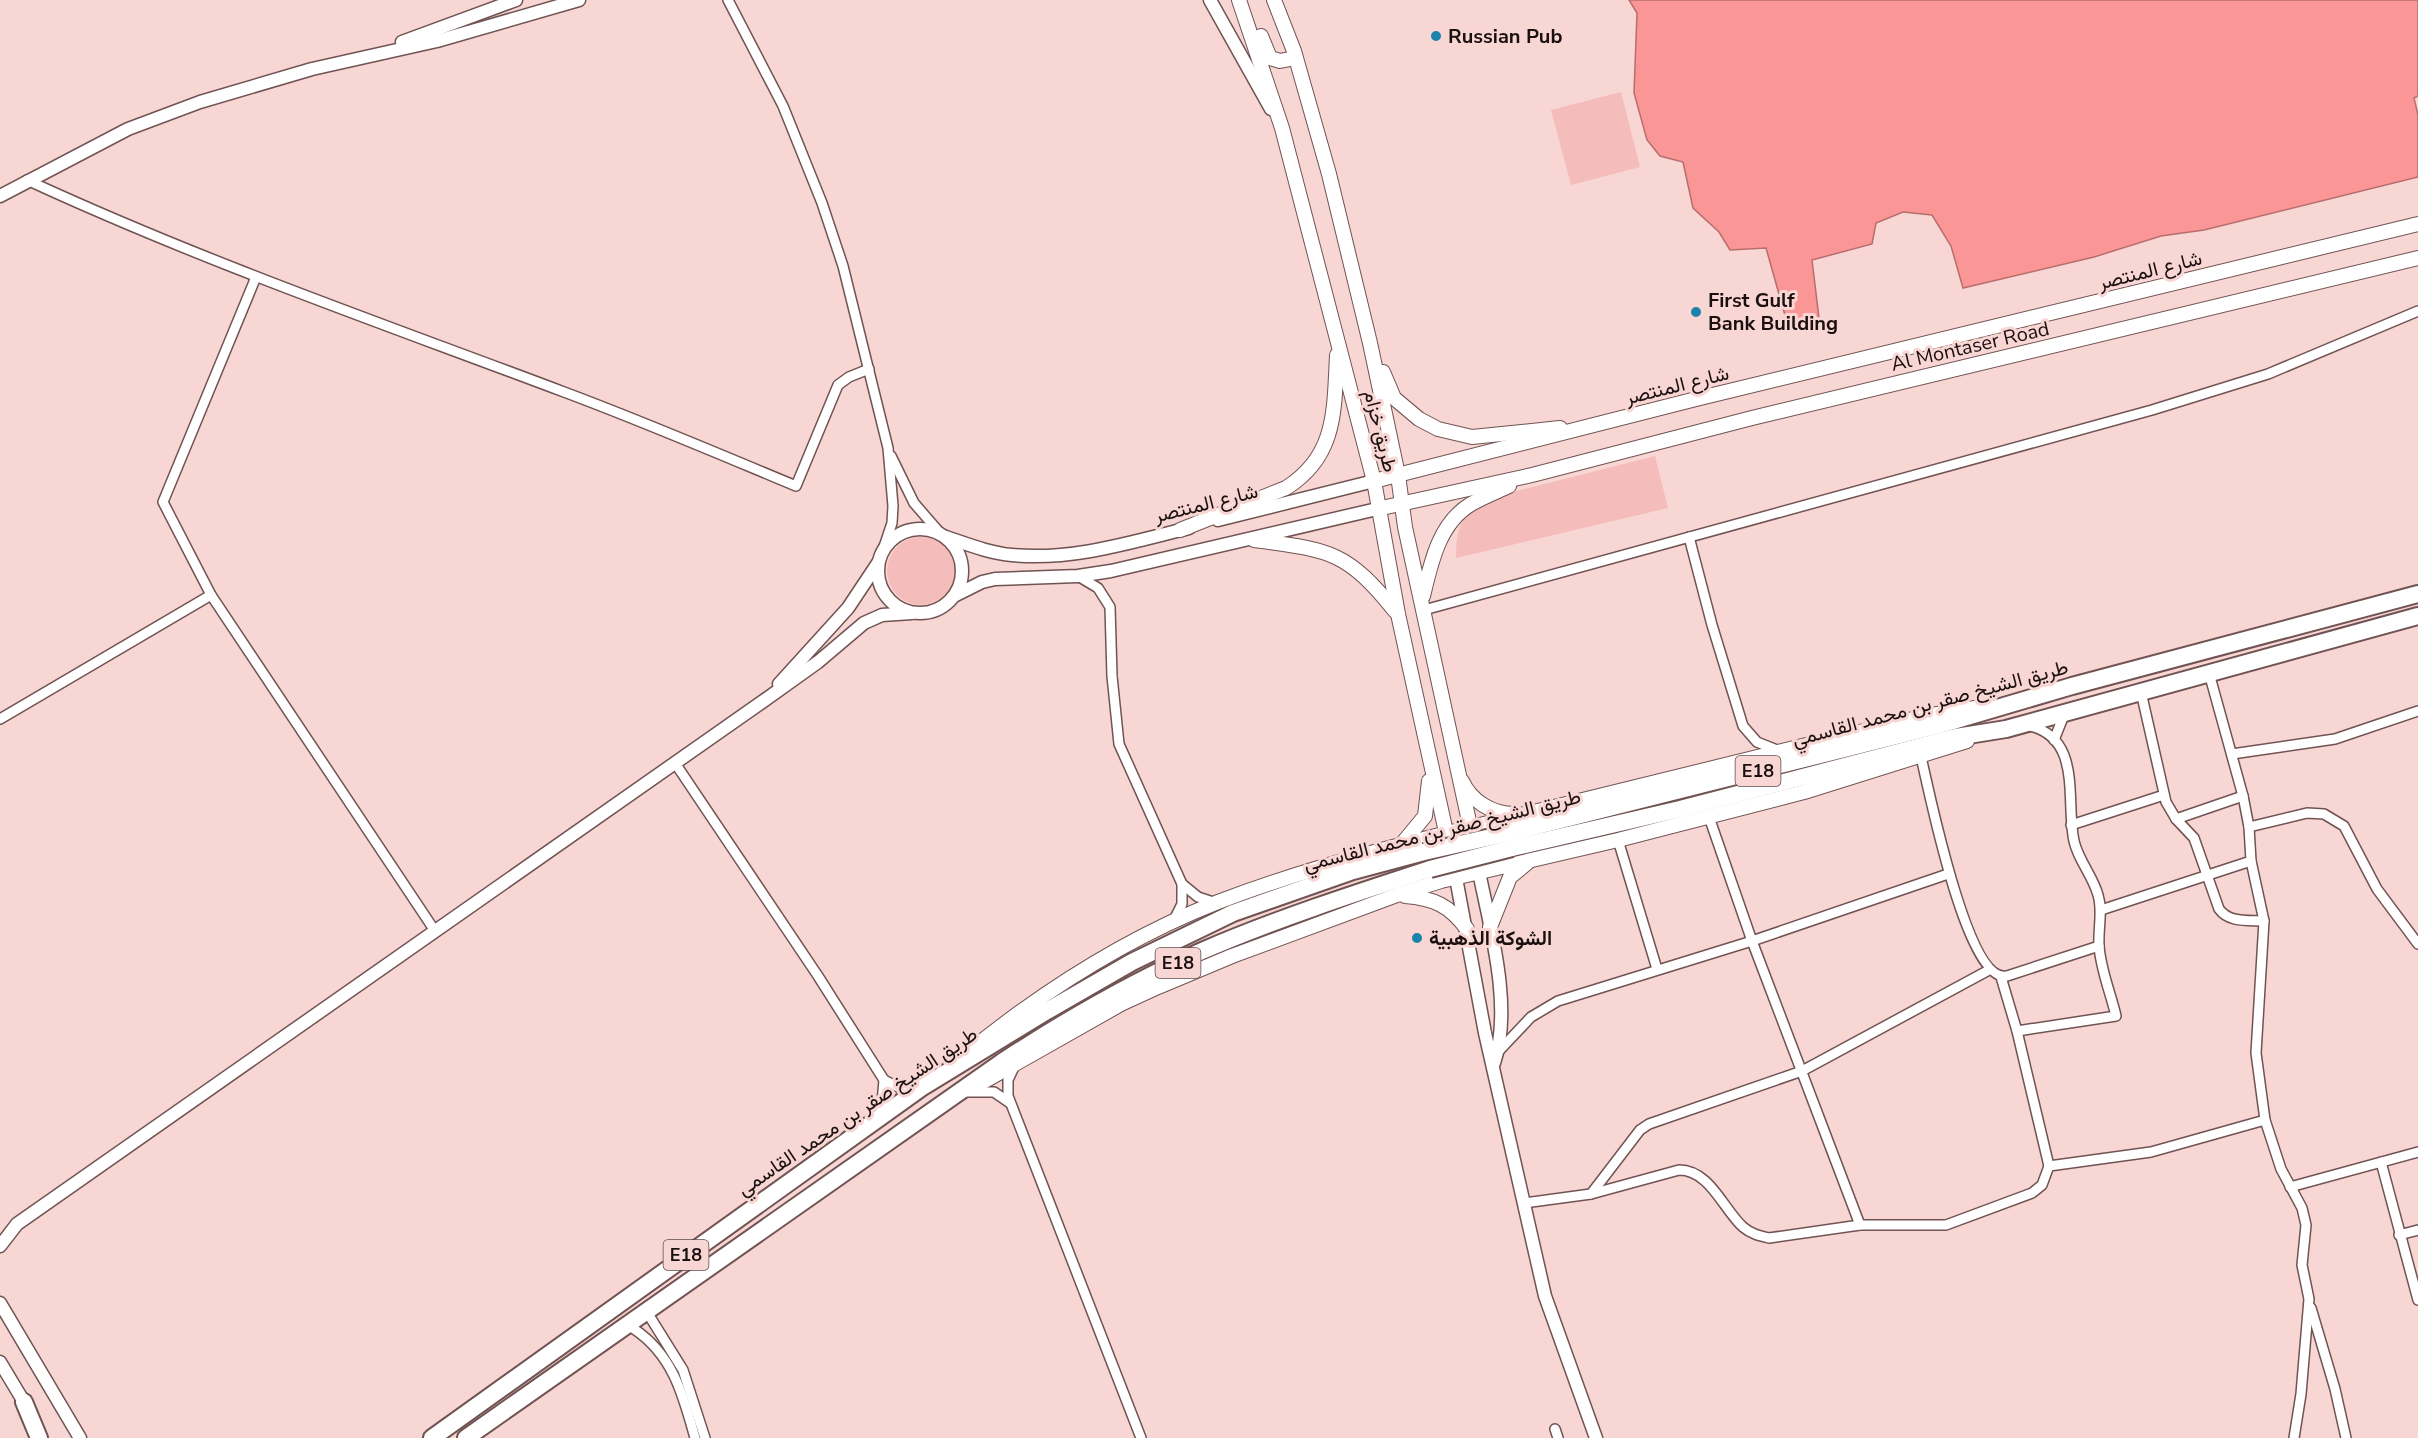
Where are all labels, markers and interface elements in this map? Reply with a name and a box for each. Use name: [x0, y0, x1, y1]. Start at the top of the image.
place label: Russian Pub: [1448, 23, 1562, 50]
marker: Russian Pub: [1429, 29, 1443, 43]
street label: شارع المنتصر: [2094, 245, 2205, 297]
place label: First Gulf Bank Building: [1708, 287, 1838, 337]
marker: First Gulf Bank Building: [1689, 305, 1703, 319]
street label: Al Montaser Road: [1888, 315, 2052, 378]
street label: شارع المنتصر: [1621, 360, 1732, 412]
street label: طريق خزام: [1357, 387, 1404, 475]
street label: شارع المنتصر: [1150, 478, 1261, 530]
street label: طريق الشيخ صقر بن محمد القاسمي: [1789, 654, 2072, 756]
road number: E18: [1736, 756, 1780, 786]
street label: طريق الشيخ صقر بن محمد القاسمي: [1301, 783, 1584, 881]
place label: الشوكة الذهبية: [1429, 925, 1552, 952]
marker: الشوكة الذهبية: [1410, 931, 1424, 945]
road number: E18: [1156, 948, 1200, 978]
street label: طريق الشيخ صقر بن محمد القاسمي: [732, 1021, 985, 1205]
road number: E18: [664, 1240, 708, 1270]

